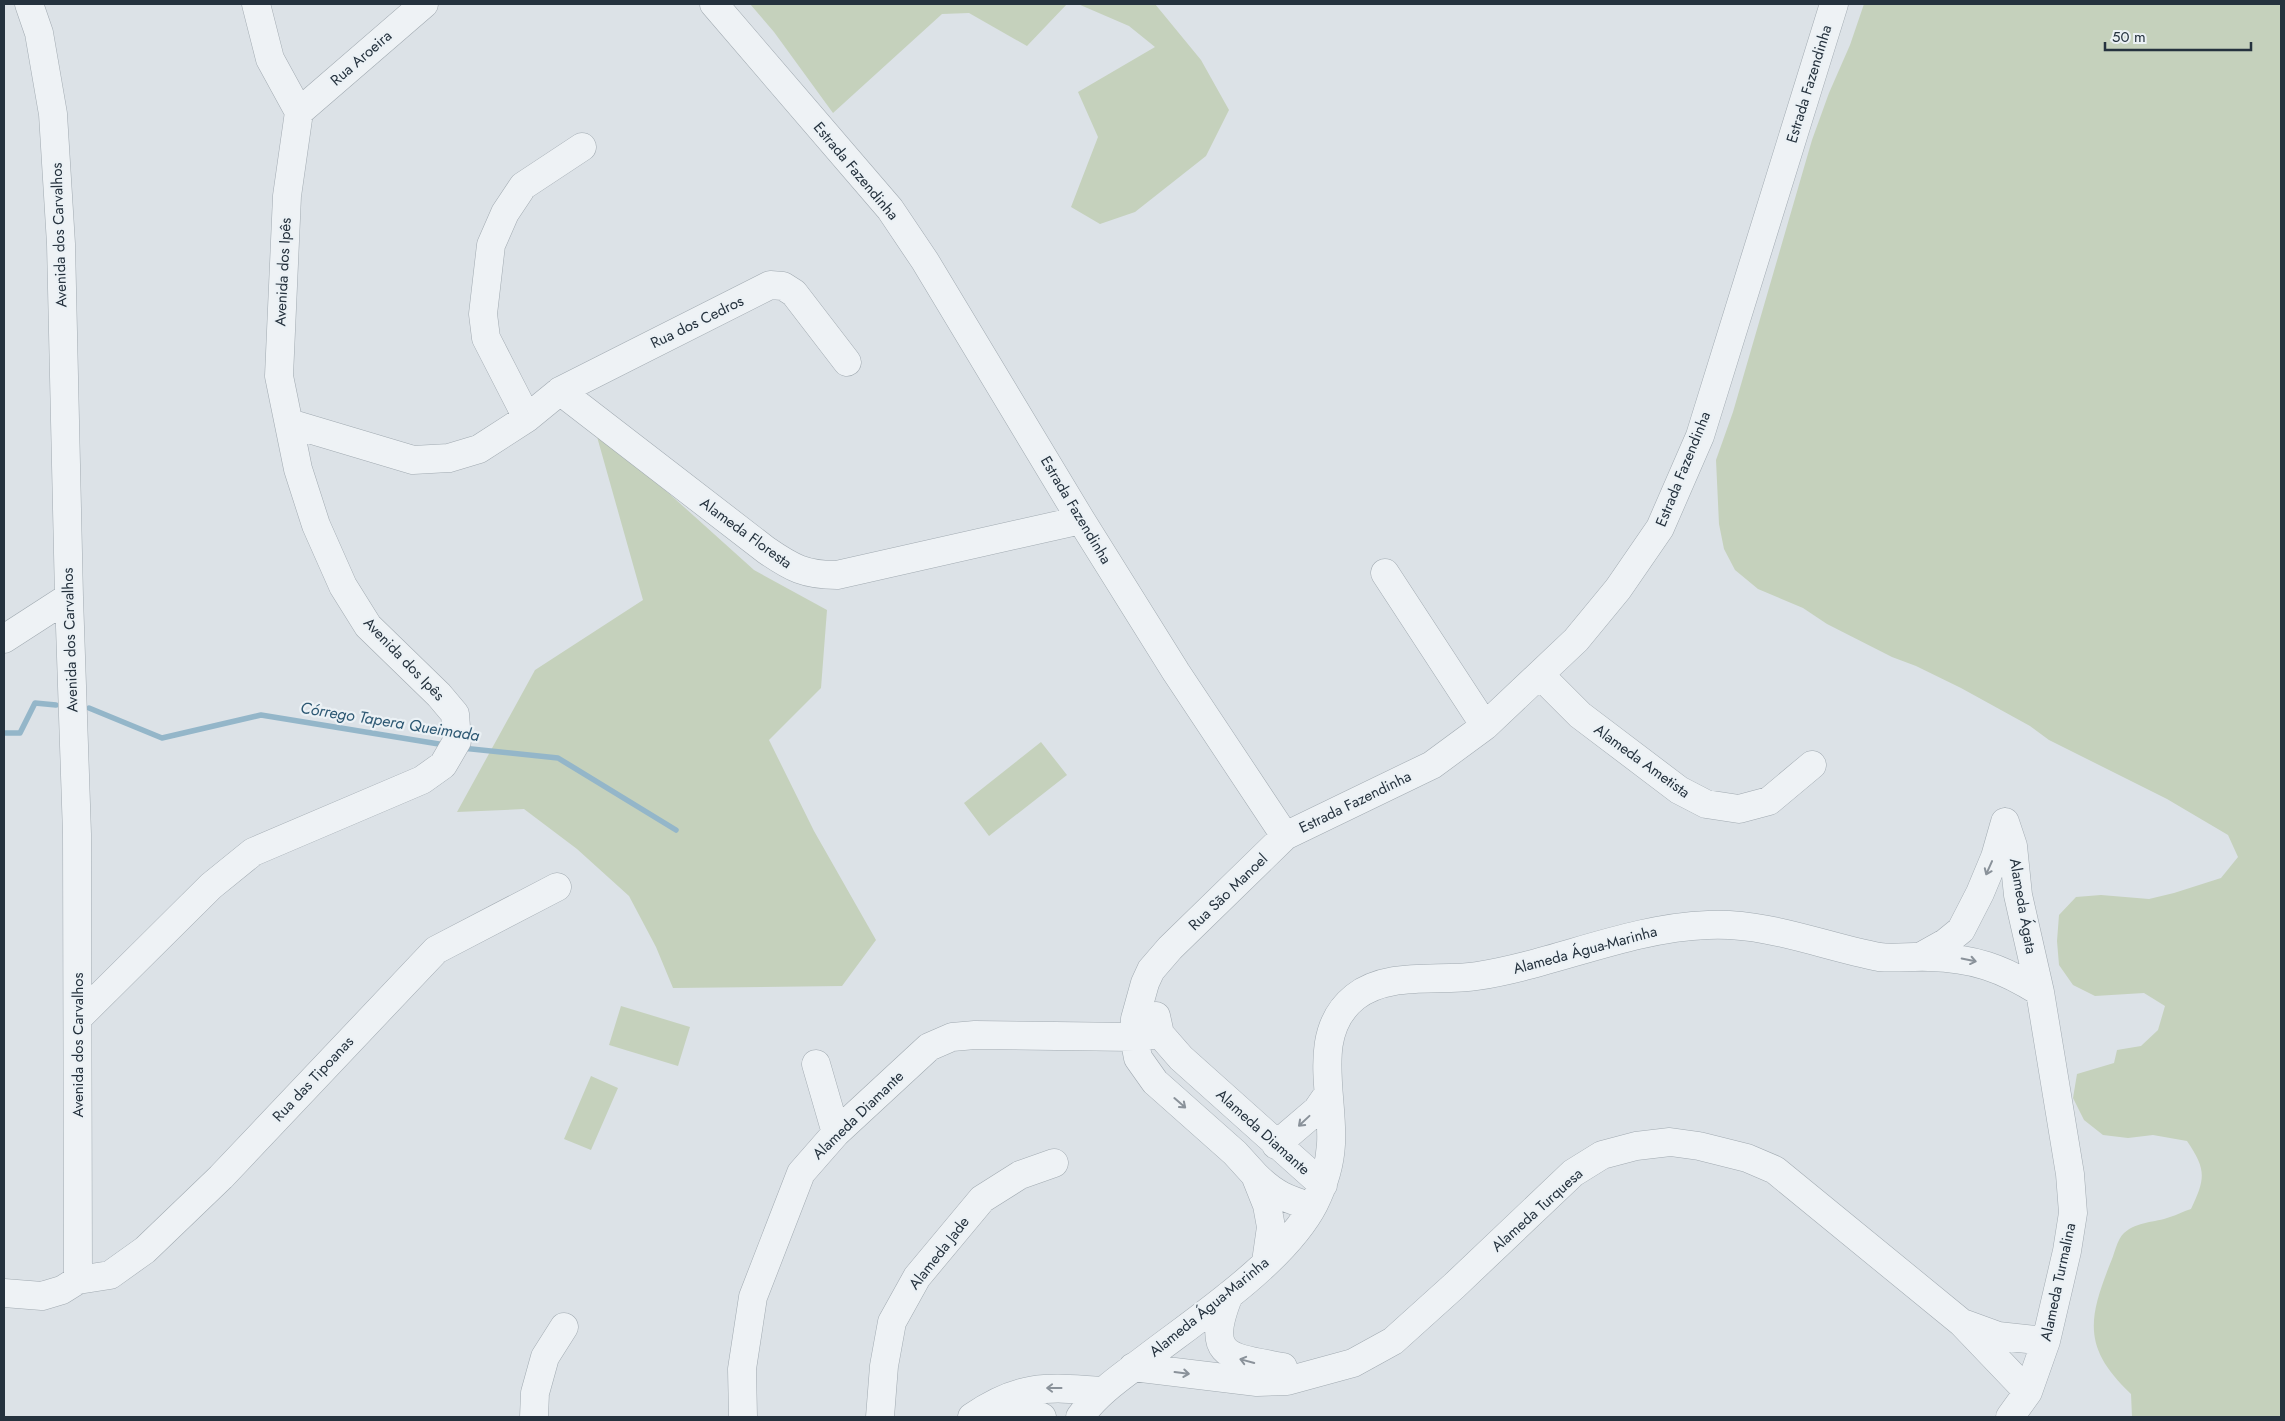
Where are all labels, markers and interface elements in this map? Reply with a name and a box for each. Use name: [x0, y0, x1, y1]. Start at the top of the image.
scale bar: [2105, 20, 2251, 52]
street label: Estrada Fazendinha: [1781, 22, 1837, 146]
street label: Rua Aroeira: [325, 25, 397, 91]
text: 50 m: [2112, 26, 2146, 48]
street label: Estrada Fazendinha: [808, 117, 904, 225]
street label: Avenida dos Carvalhos: [45, 162, 73, 308]
street label: Avenida dos Ipês: [269, 217, 297, 327]
street label: Rua dos Cedros: [647, 290, 747, 354]
street label: Estrada Fazendinha: [1650, 408, 1716, 530]
street label: Estrada Fazendinha: [1035, 452, 1117, 568]
street label: Alameda Floresta: [695, 492, 797, 574]
street label: Avenida dos Carvalhos: [56, 567, 84, 713]
street label: Avenida dos Ipês: [358, 612, 450, 706]
water label: Córrego Tapera Queimada: [299, 696, 481, 747]
street label: Alameda Ametista: [1589, 719, 1695, 803]
street label: Estrada Fazendinha: [1295, 765, 1415, 839]
street label: Rua São Manoel: [1183, 848, 1273, 936]
street label: Alameda Ágata: [2004, 856, 2042, 956]
one-way arrow: [1984, 860, 1994, 875]
street label: Alameda Água-Marinha: [1511, 920, 1659, 980]
one-way arrow: [1960, 956, 1976, 965]
street label: Avenida dos Carvalhos: [67, 972, 89, 1118]
street label: Rua das Tipoanas: [267, 1031, 359, 1127]
street label: Alameda Diamante: [807, 1065, 909, 1164]
street label: Alameda Diamante: [1211, 1084, 1315, 1180]
one-way arrow: [1173, 1098, 1186, 1109]
one-way arrow: [1297, 1115, 1310, 1127]
street label: Alameda Turquesa: [1486, 1163, 1588, 1257]
street label: Alameda Jade: [903, 1212, 975, 1294]
street label: Alameda Turmalina: [2035, 1221, 2081, 1343]
street label: Alameda Água-Marinha: [1144, 1252, 1274, 1362]
one-way arrow: [1239, 1355, 1255, 1365]
one-way arrow: [1173, 1368, 1189, 1378]
one-way arrow: [1047, 1383, 1063, 1393]

